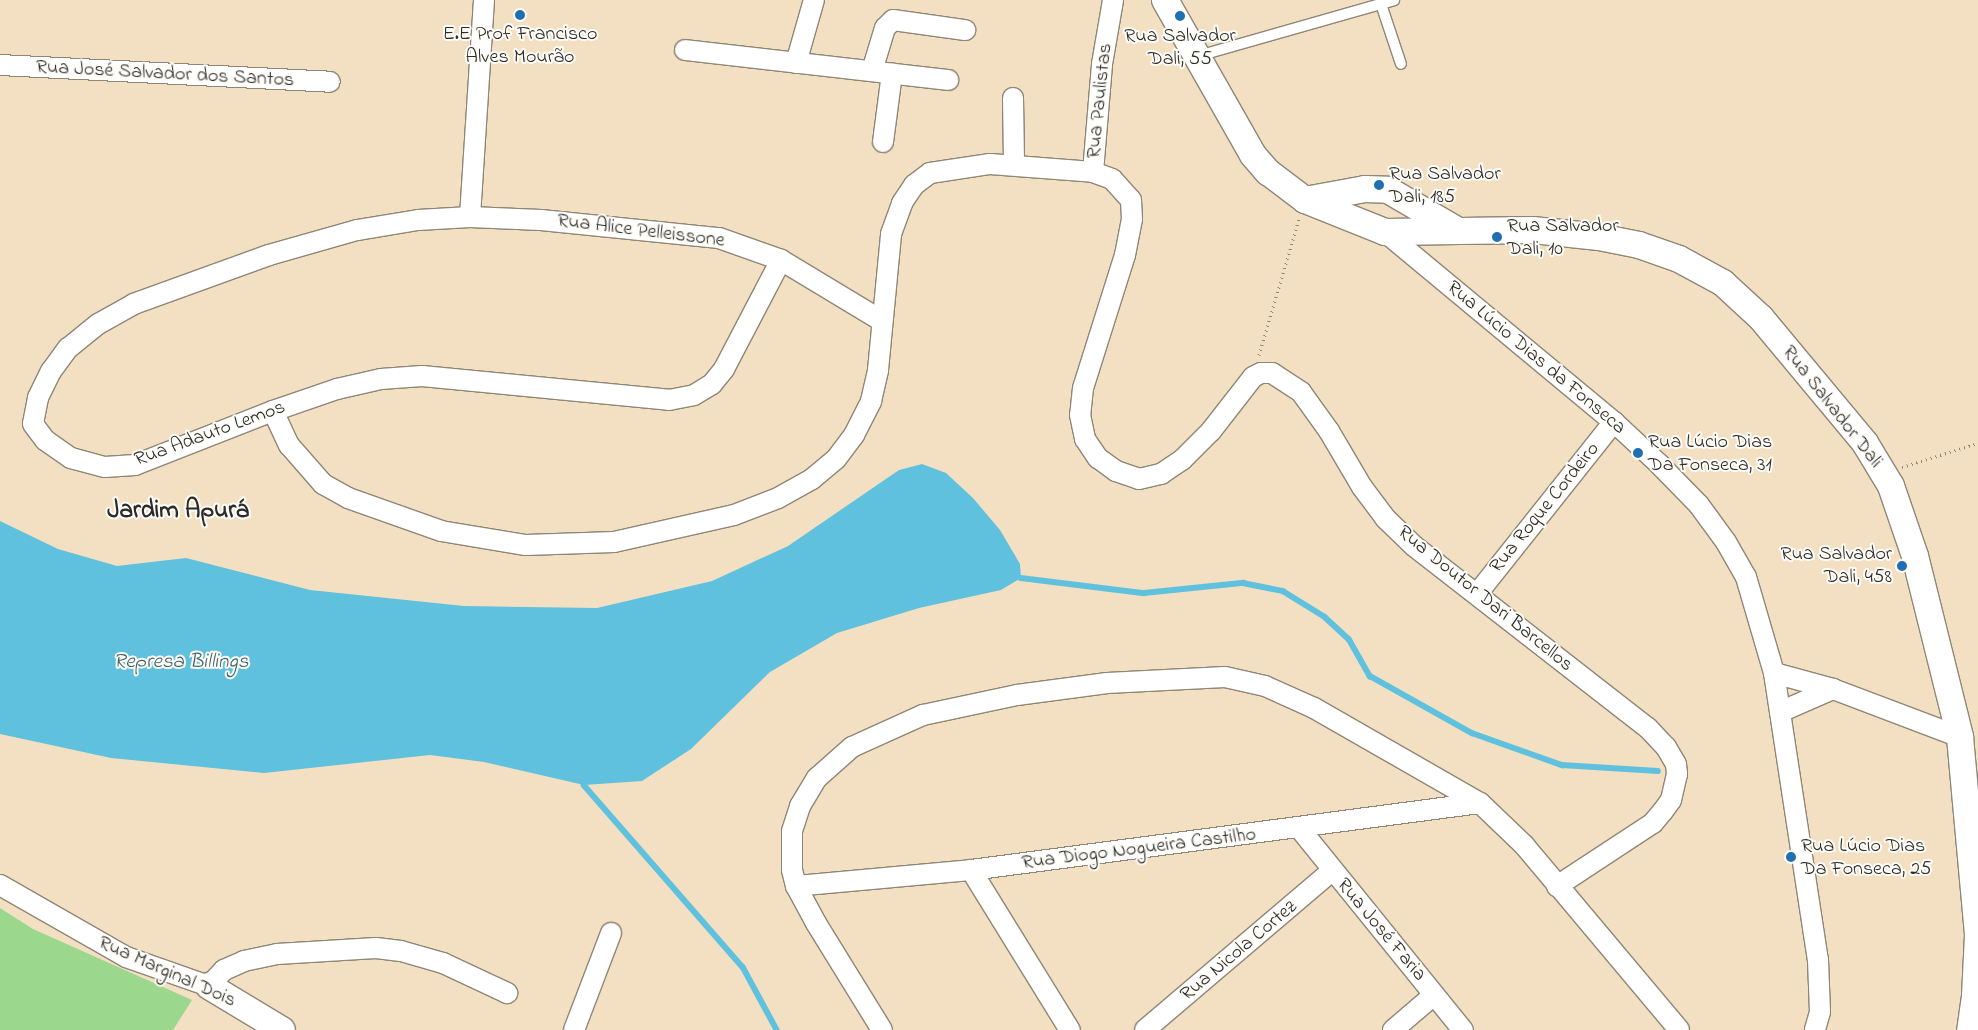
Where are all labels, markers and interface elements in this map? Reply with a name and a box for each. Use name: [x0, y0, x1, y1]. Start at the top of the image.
marker: E.E Prof Francisco Alves Mourão: [514, 9, 526, 21]
marker: Rua Salvador Dali, 55: [1174, 10, 1186, 22]
place label: E.E Prof Francisco Alves Mourão: [443, 23, 597, 70]
place label: Rua Salvador Dali, 55: [1124, 24, 1236, 71]
street label: Rua Paulistas: [1082, 42, 1118, 160]
street label: Rua José Salvador dos Santos: [35, 55, 295, 93]
place label: Rua Salvador Dali, 185: [1389, 162, 1501, 209]
marker: Rua Salvador Dali, 185: [1373, 179, 1385, 191]
street label: Rua Alice Pelleissone: [556, 209, 726, 253]
place label: Rua Salvador Dali, 10: [1507, 214, 1619, 261]
marker: Rua Salvador Dali, 10: [1491, 231, 1503, 243]
street label: Rua Lúcio Dias da Fonseca: [1442, 276, 1630, 440]
street label: Rua Salvador Dali: [1777, 341, 1887, 473]
street label: Rua Adauto Lemos: [131, 396, 289, 472]
place label: Rua Lúcio Dias Da Fonseca, 31: [1648, 430, 1772, 477]
street label: Rua Roque Cordeiro: [1485, 438, 1605, 578]
marker: Rua Lúcio Dias Da Fonseca, 31: [1632, 447, 1644, 459]
district label: Jardim Apurá: [107, 496, 249, 526]
street label: Rua Doutor Dari Barcellos: [1392, 521, 1578, 677]
place label: Rua Salvador Dali, 458: [1780, 542, 1892, 589]
marker: Rua Salvador Dali, 458: [1896, 560, 1908, 572]
water label: Represa Billings: [114, 649, 248, 675]
street label: Rua Diogo Nogueira Castilho: [1021, 823, 1257, 875]
place label: Rua Lúcio Dias Da Fonseca, 25: [1801, 834, 1932, 881]
marker: Rua Lúcio Dias Da Fonseca, 25: [1785, 851, 1797, 863]
street label: Rua José Faria: [1331, 874, 1431, 986]
street label: Rua Nicola Cortez: [1176, 895, 1302, 1007]
street label: Rua Marginal Dois: [95, 931, 239, 1013]

